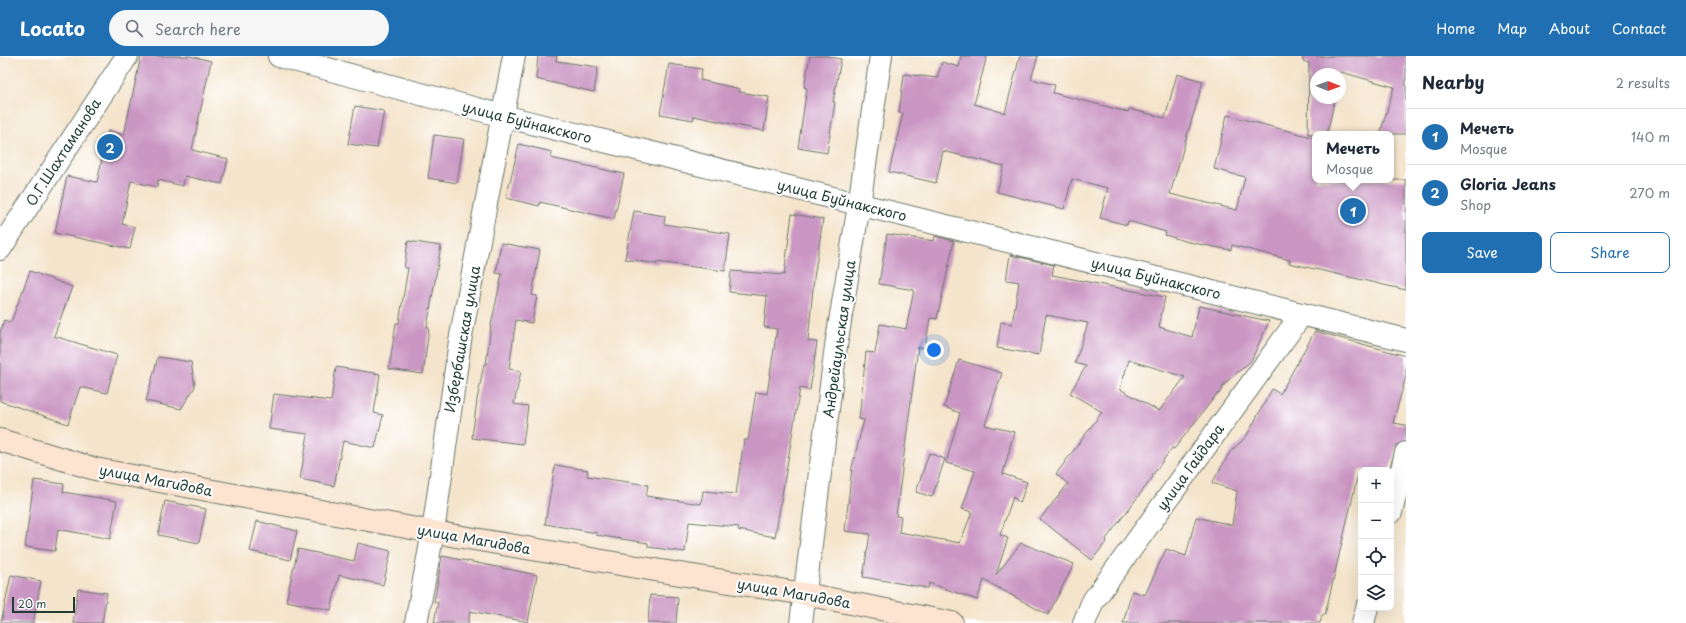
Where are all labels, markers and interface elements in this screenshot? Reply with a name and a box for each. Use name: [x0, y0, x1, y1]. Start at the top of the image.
search box: [109, 10, 389, 46]
text: Locato: [20, 14, 85, 42]
icon: search: [123, 17, 145, 39]
text: Search here: [155, 17, 241, 40]
text: Home: [1436, 18, 1475, 39]
text: Map: [1497, 18, 1527, 39]
text: About: [1549, 18, 1590, 39]
text: Contact: [1612, 18, 1666, 39]
north arrow: [1310, 68, 1346, 104]
text: Nearby: [1422, 69, 1484, 95]
text: 2 results: [1616, 73, 1670, 92]
street label: О.Г.Шахтаманова: [20, 94, 106, 210]
street label: улица Буйнакского: [460, 96, 594, 148]
text: Мечеть: [1460, 116, 1514, 139]
text: 1: [1432, 127, 1438, 146]
text: 140 m: [1631, 127, 1670, 146]
popup: [1312, 131, 1394, 183]
pin: 2: [97, 132, 123, 162]
text: Мечеть: [1326, 136, 1380, 159]
text: Mosque: [1460, 139, 1507, 158]
text: Mosque: [1326, 159, 1373, 178]
text: Gloria Jeans: [1460, 172, 1556, 195]
street label: улица Буйнакского: [775, 174, 909, 226]
text: 2: [1430, 183, 1440, 202]
text: 270 m: [1629, 183, 1670, 202]
text: Shop: [1460, 195, 1491, 214]
pin: 1: [1340, 196, 1366, 226]
button: Save: [1422, 232, 1542, 273]
button: Share: [1550, 232, 1670, 273]
street label: улица Буйнакского: [1089, 252, 1223, 304]
street label: Андрейаульская улица: [818, 259, 860, 419]
street label: Избербашская улица: [439, 264, 485, 414]
your location: [924, 340, 944, 360]
street label: улица Гайдара: [1151, 419, 1229, 515]
street label: улица Магидова: [98, 459, 215, 501]
map controls: [1358, 467, 1394, 611]
button: +: [1358, 467, 1394, 503]
button: −: [1358, 503, 1394, 539]
street label: улица Магидова: [416, 519, 533, 559]
button: locate: [1358, 539, 1394, 575]
street label: улица Магидова: [736, 573, 853, 613]
button: layers: [1358, 575, 1394, 611]
scale bar: [12, 595, 75, 614]
text: 20 m: [18, 595, 46, 612]

